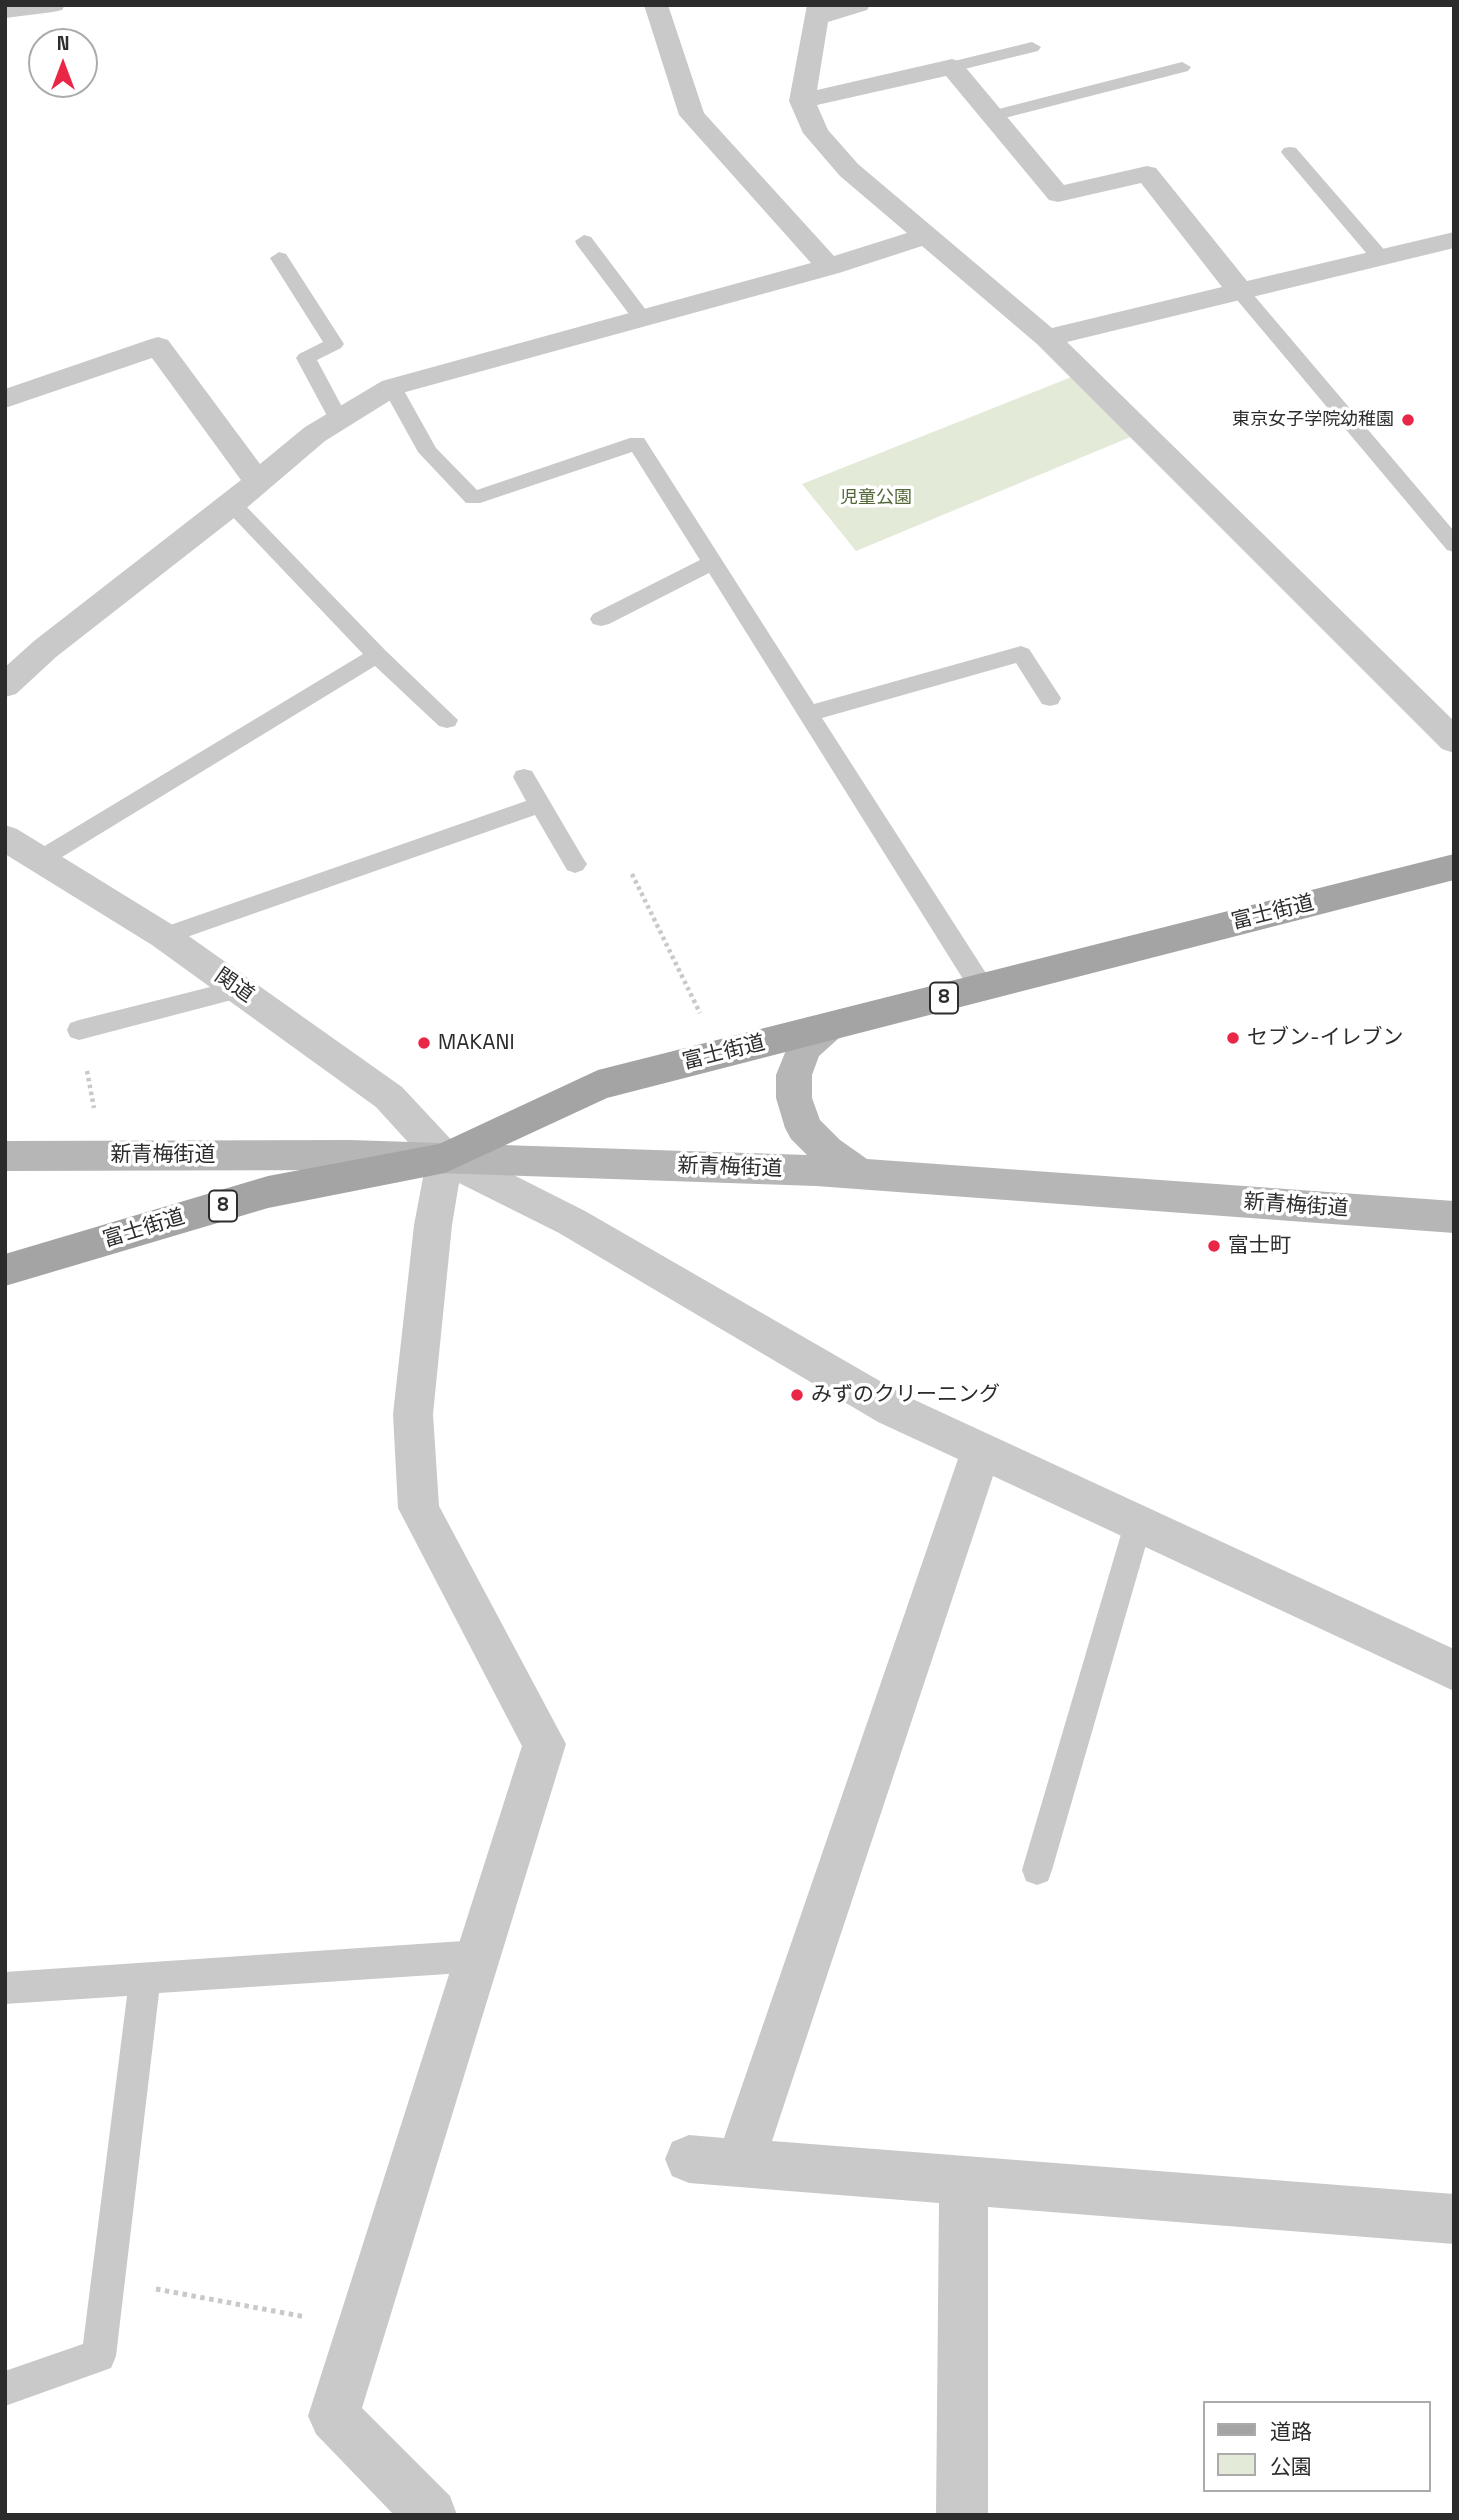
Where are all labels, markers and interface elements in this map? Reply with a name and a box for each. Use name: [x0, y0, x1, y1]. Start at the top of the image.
north arrow: [28, 28, 98, 98]
text: N: [57, 31, 69, 56]
place label: 東京女子学院幼稚園: [1232, 409, 1394, 431]
marker: 東京女子学院幼稚園: [1400, 412, 1416, 428]
park label: 児童公園: [840, 487, 912, 509]
street label: 富士街道: [1229, 891, 1317, 935]
street label: 関道: [210, 964, 258, 1008]
road number: 8: [930, 982, 958, 1014]
place label: セブン-イレブン: [1247, 1025, 1404, 1051]
place label: MAKANI: [438, 1030, 515, 1056]
marker: セブン-イレブン: [1225, 1030, 1241, 1046]
street label: 富士街道: [680, 1031, 768, 1075]
marker: MAKANI: [416, 1035, 432, 1051]
street label: 新青梅街道: [111, 1142, 215, 1168]
street label: 新青梅街道: [677, 1154, 783, 1182]
road number: 8: [209, 1190, 237, 1222]
street label: 新青梅街道: [1243, 1190, 1349, 1222]
street label: 富士街道: [100, 1205, 188, 1253]
place label: 富士町: [1228, 1233, 1291, 1259]
marker: 富士町: [1206, 1238, 1222, 1254]
place label: みずのクリーニング: [811, 1382, 1000, 1408]
marker: みずのクリーニング: [789, 1387, 805, 1403]
legend: [1204, 2401, 1431, 2492]
text: 道路: [1270, 2418, 1312, 2445]
text: 公園: [1270, 2453, 1312, 2480]

